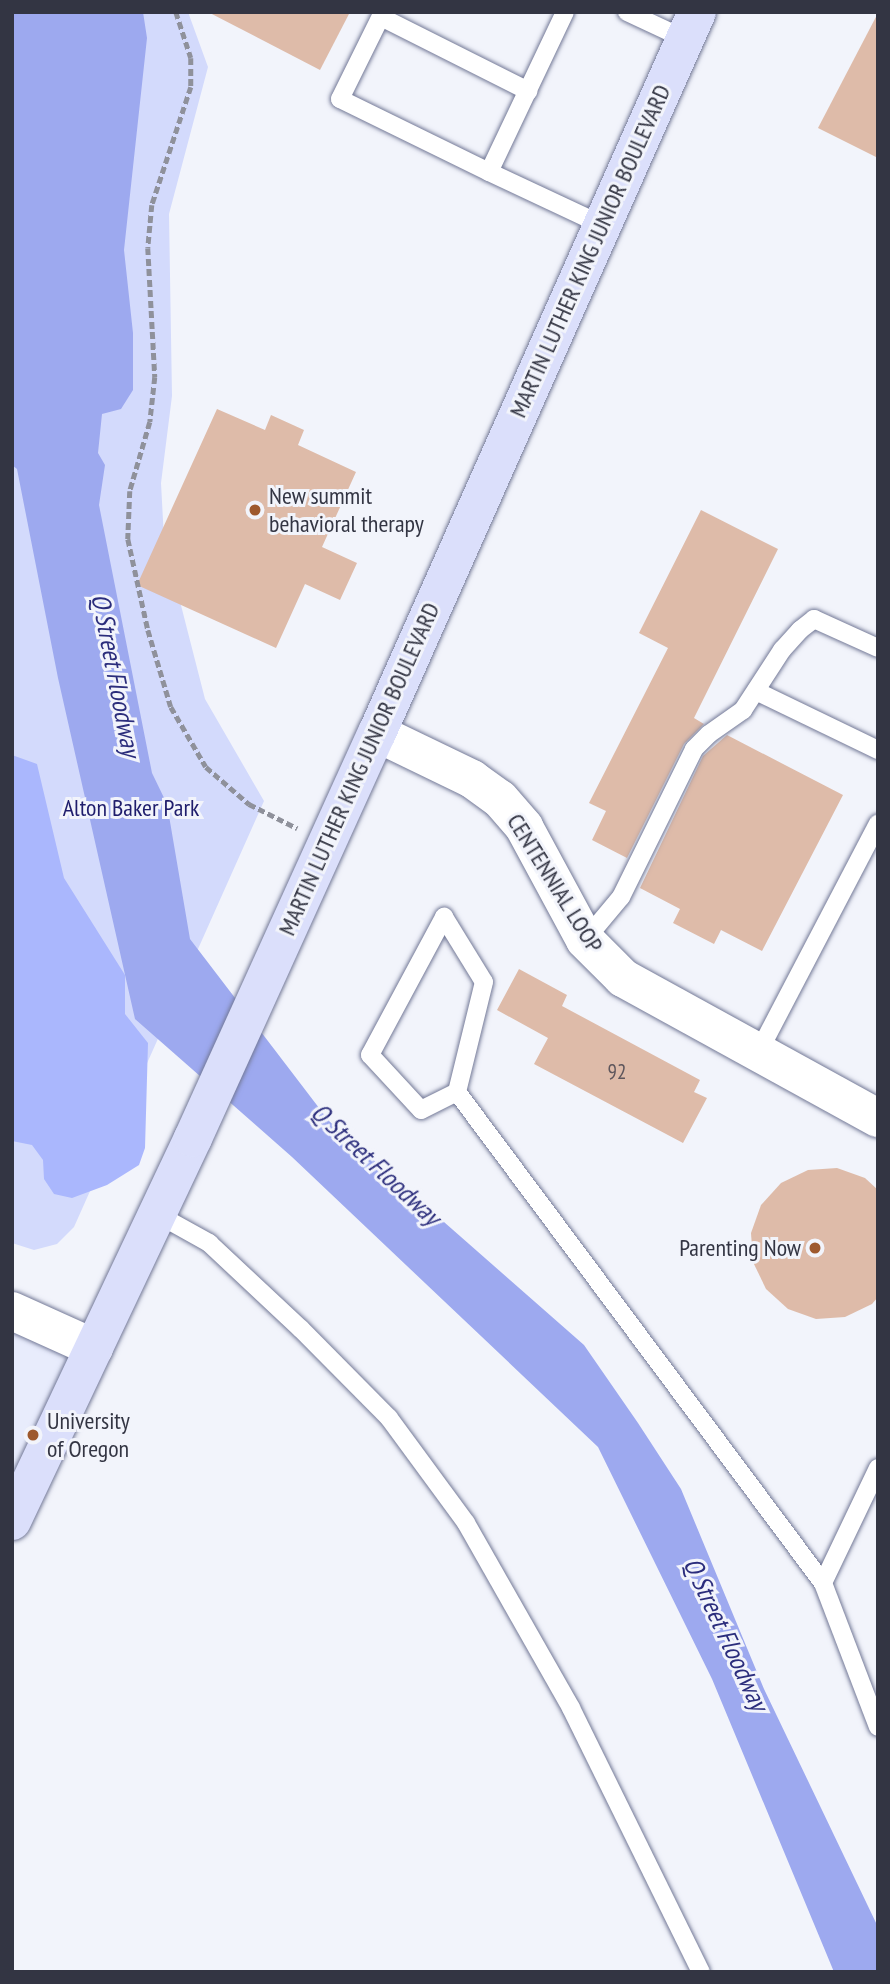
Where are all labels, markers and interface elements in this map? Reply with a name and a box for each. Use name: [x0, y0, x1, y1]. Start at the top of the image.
street label: MARTIN LUTHER KING JUNIOR BOULEVARD: [503, 80, 677, 422]
place label: New summit behavioral therapy: [269, 482, 424, 538]
marker: New summit behavioral therapy: [247, 502, 263, 518]
water label: Q Street Floodway: [85, 591, 147, 759]
street label: MARTIN LUTHER KING JUNIOR BOULEVARD: [272, 598, 446, 940]
park label: Alton Baker Park: [63, 794, 199, 822]
street label: CENTENNIAL LOOP: [501, 808, 609, 958]
house number: 92: [608, 1059, 626, 1085]
water label: Q Street Floodway: [305, 1096, 447, 1232]
place label: Parenting Now: [679, 1234, 801, 1262]
marker: Parenting Now: [807, 1240, 823, 1256]
place label: University of Oregon: [47, 1407, 130, 1463]
marker: University of Oregon: [25, 1427, 41, 1443]
water label: Q Street Floodway: [677, 1553, 775, 1715]

